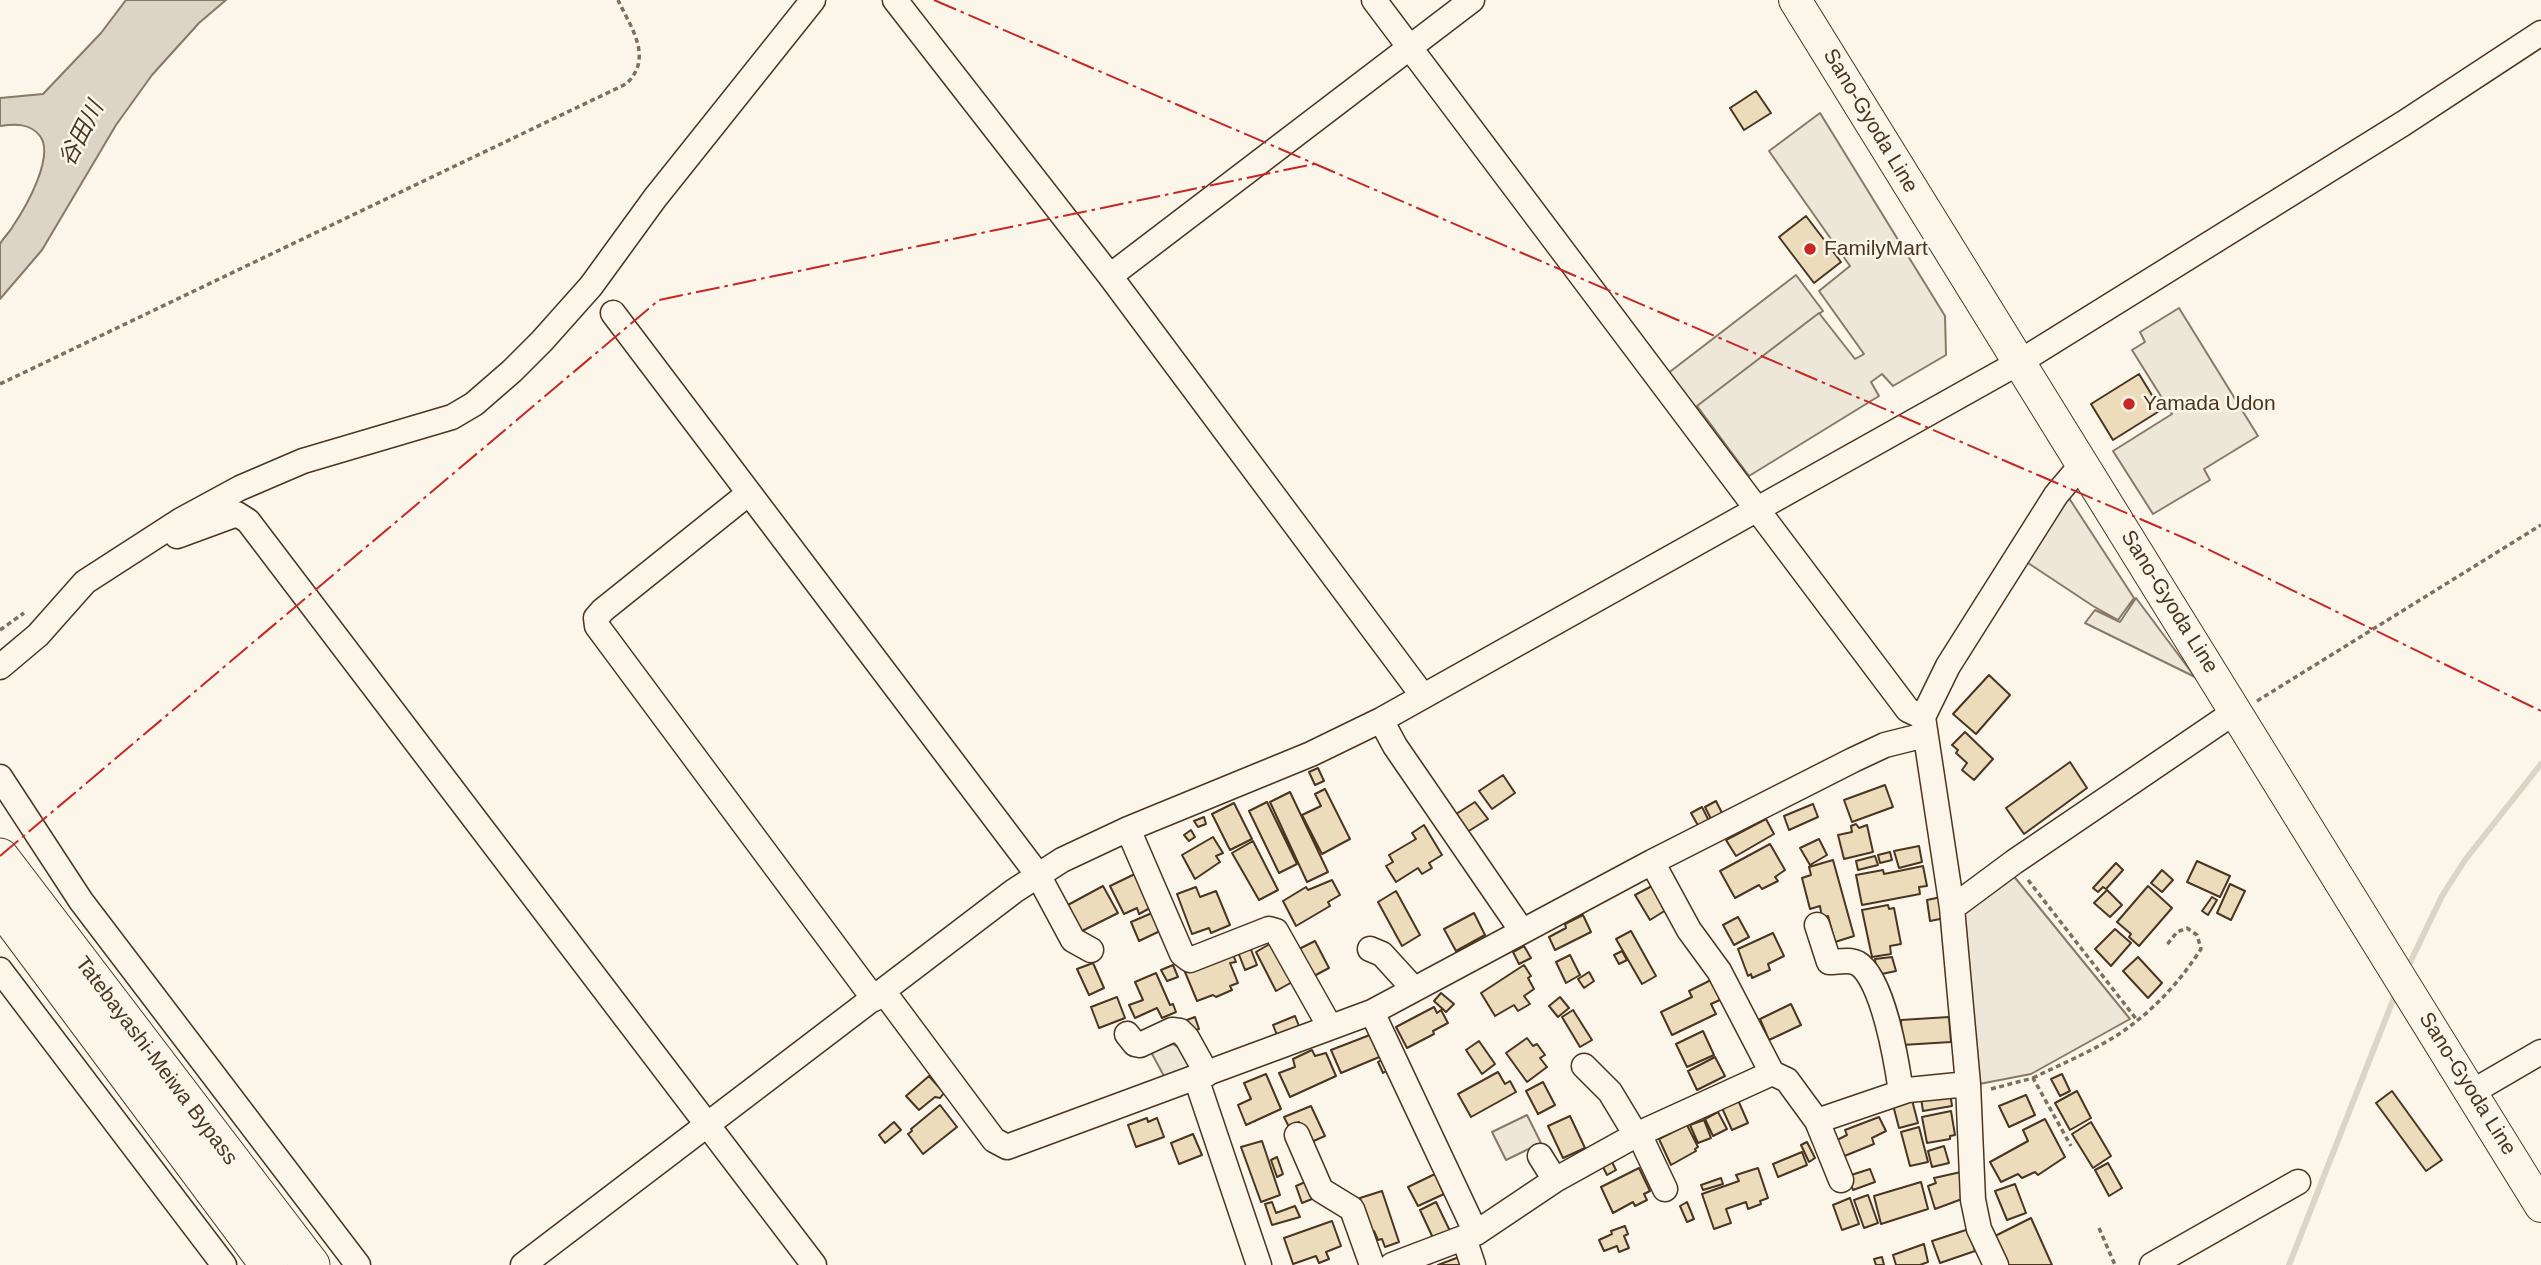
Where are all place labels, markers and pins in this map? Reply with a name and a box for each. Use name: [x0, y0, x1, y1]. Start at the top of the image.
place label: FamilyMart: [1824, 236, 1928, 262]
marker: FamilyMart: [1802, 241, 1818, 257]
place label: Yamada Udon: [2143, 391, 2276, 417]
marker: Yamada Udon: [2121, 396, 2137, 412]

